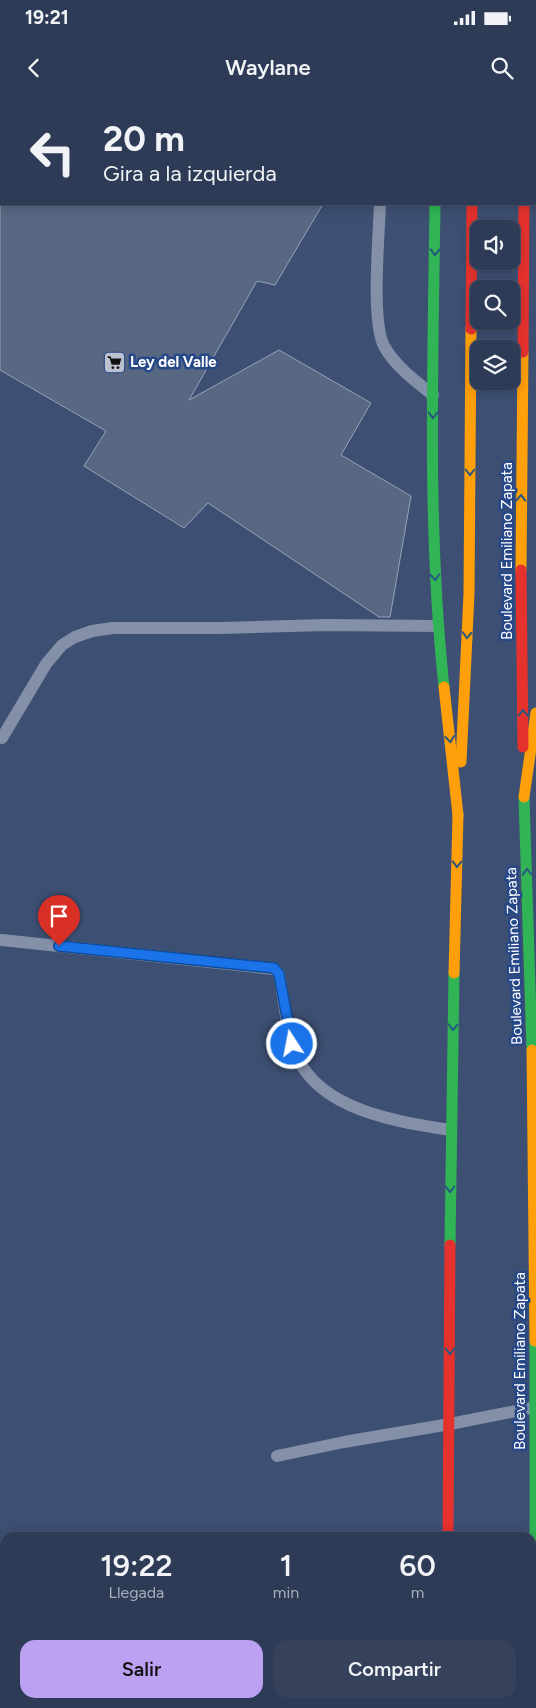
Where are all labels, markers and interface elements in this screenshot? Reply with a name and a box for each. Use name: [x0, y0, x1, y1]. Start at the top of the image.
text: 19:21: [25, 6, 69, 29]
icon: back: [20, 54, 48, 82]
text: Waylane: [225, 54, 311, 81]
icon: search: [488, 54, 516, 82]
text: 20 m: [103, 118, 185, 160]
icon: left: [20, 120, 85, 185]
text: Gira a la izquierda: [103, 160, 277, 187]
map controls: [470, 220, 520, 390]
button: sound: [470, 220, 520, 270]
one-way arrow: [430, 249, 440, 257]
button: search: [470, 280, 520, 330]
button: layers: [470, 340, 520, 390]
supermarket icon: Ley del Valle: [102, 350, 126, 374]
place label: Ley del Valle: [130, 353, 217, 371]
one-way arrow: [428, 412, 438, 419]
street label: Boulevard Emiliano Zapata: [498, 462, 516, 640]
one-way arrow: [465, 469, 475, 477]
one-way arrow: [516, 494, 526, 502]
one-way arrow: [430, 574, 441, 582]
one-way arrow: [461, 631, 472, 639]
one-way arrow: [518, 709, 528, 717]
one-way arrow: [444, 736, 455, 744]
one-way arrow: [452, 860, 462, 868]
street label: Boulevard Emiliano Zapata: [502, 867, 526, 1045]
one-way arrow: [522, 868, 532, 876]
pin: [38, 895, 80, 946]
icon: arrive: [45, 902, 73, 930]
position arrow: [265, 1017, 317, 1069]
one-way arrow: [448, 1023, 458, 1031]
one-way arrow: [445, 1186, 455, 1193]
street label: Boulevard Emiliano Zapata: [511, 1272, 529, 1450]
one-way arrow: [445, 1348, 455, 1356]
text: 19:22: [100, 1547, 173, 1584]
text: 1: [280, 1547, 292, 1584]
text: 60: [399, 1547, 436, 1584]
text: Llegada: [109, 1583, 164, 1602]
text: min: [273, 1583, 299, 1602]
text: m: [411, 1583, 424, 1602]
button: Salir: [20, 1640, 263, 1698]
button: Compartir: [273, 1640, 516, 1698]

